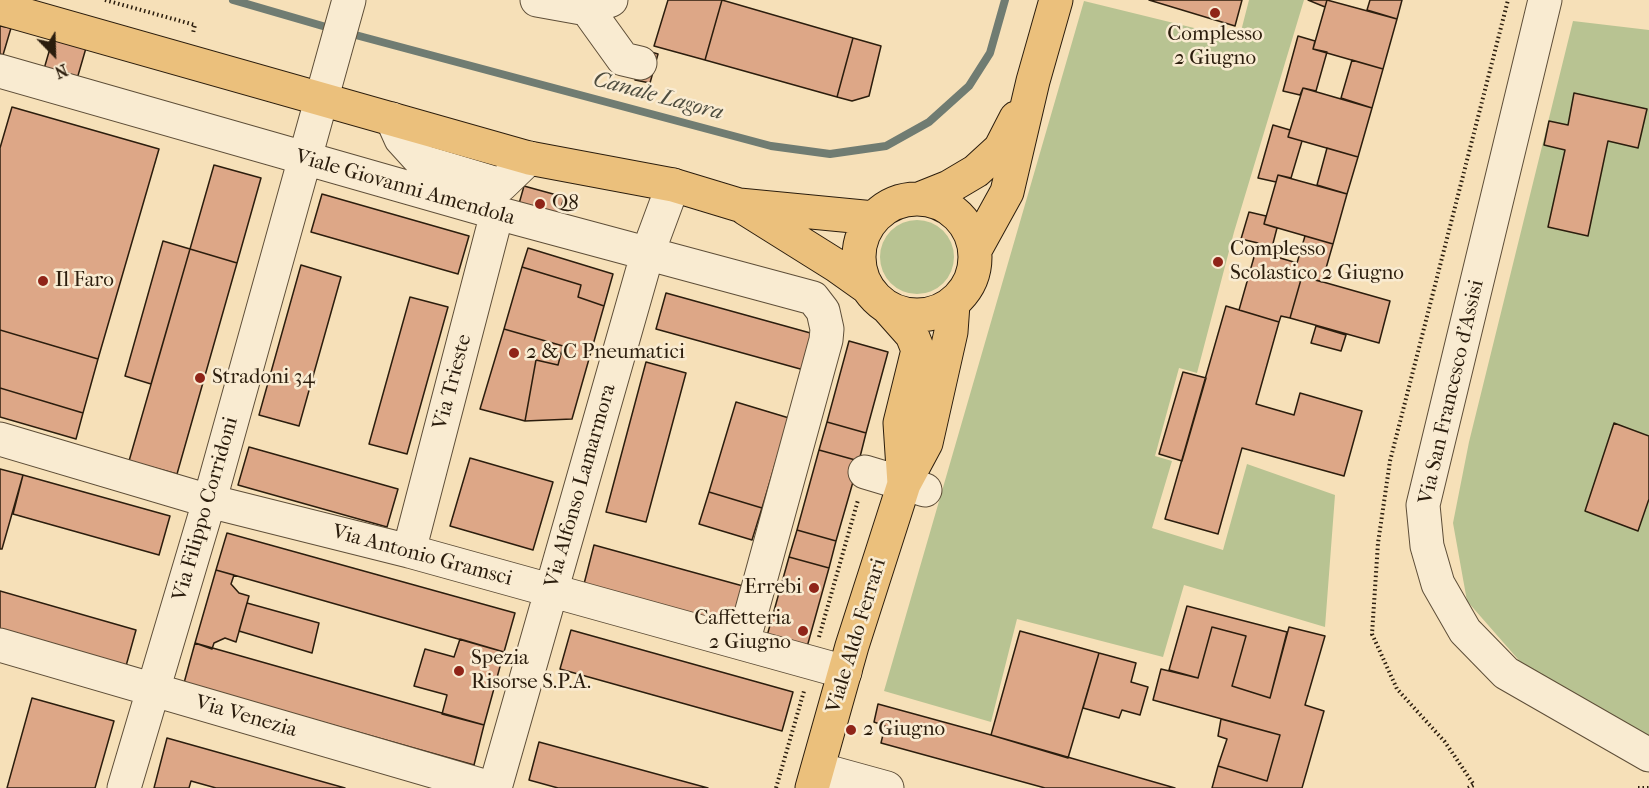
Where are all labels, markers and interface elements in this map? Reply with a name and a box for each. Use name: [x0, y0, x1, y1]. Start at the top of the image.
marker: Complesso 2 Giugno: [1208, 6, 1222, 20]
place label: Complesso 2 Giugno: [1167, 22, 1263, 72]
north arrow: [24, 24, 84, 84]
text: N: [52, 60, 71, 82]
water label: Canale Lagora: [590, 67, 726, 127]
street label: Viale Giovanni Amendola: [292, 145, 518, 231]
place label: Q8: [552, 191, 579, 217]
marker: Q8: [533, 197, 547, 211]
place label: Complesso Scolastico 2 Giugno: [1230, 237, 1404, 287]
marker: Complesso Scolastico 2 Giugno: [1211, 255, 1225, 269]
place label: Il Faro: [55, 268, 114, 294]
marker: Il Faro: [36, 274, 50, 288]
street label: Via San Francesco d'Assisi: [1414, 277, 1490, 507]
street label: Via Trieste: [428, 332, 478, 432]
place label: 2 & C Pneumatici: [526, 340, 685, 366]
marker: 2 & C Pneumatici: [507, 346, 521, 360]
place label: Stradoni 34: [212, 365, 315, 391]
marker: Stradoni 34: [193, 371, 207, 385]
street label: Via Alfonso Lamarmora: [540, 381, 622, 591]
street label: Via Filippo Corridoni: [168, 414, 244, 604]
street label: Via Antonio Gramsci: [329, 520, 515, 592]
street label: Viale Aldo Ferrari: [822, 556, 892, 716]
place label: Errebi: [744, 575, 802, 601]
marker: Errebi: [807, 581, 821, 595]
place label: Caffetteria 2 Giugno: [694, 606, 791, 656]
marker: Caffetteria 2 Giugno: [796, 624, 810, 638]
place label: Spezia Risorse S.P.A.: [471, 646, 591, 696]
marker: Spezia Risorse S.P.A.: [452, 664, 466, 678]
street label: Via Venezia: [192, 690, 300, 744]
place label: 2 Giugno: [863, 717, 945, 743]
marker: 2 Giugno: [844, 723, 858, 737]

